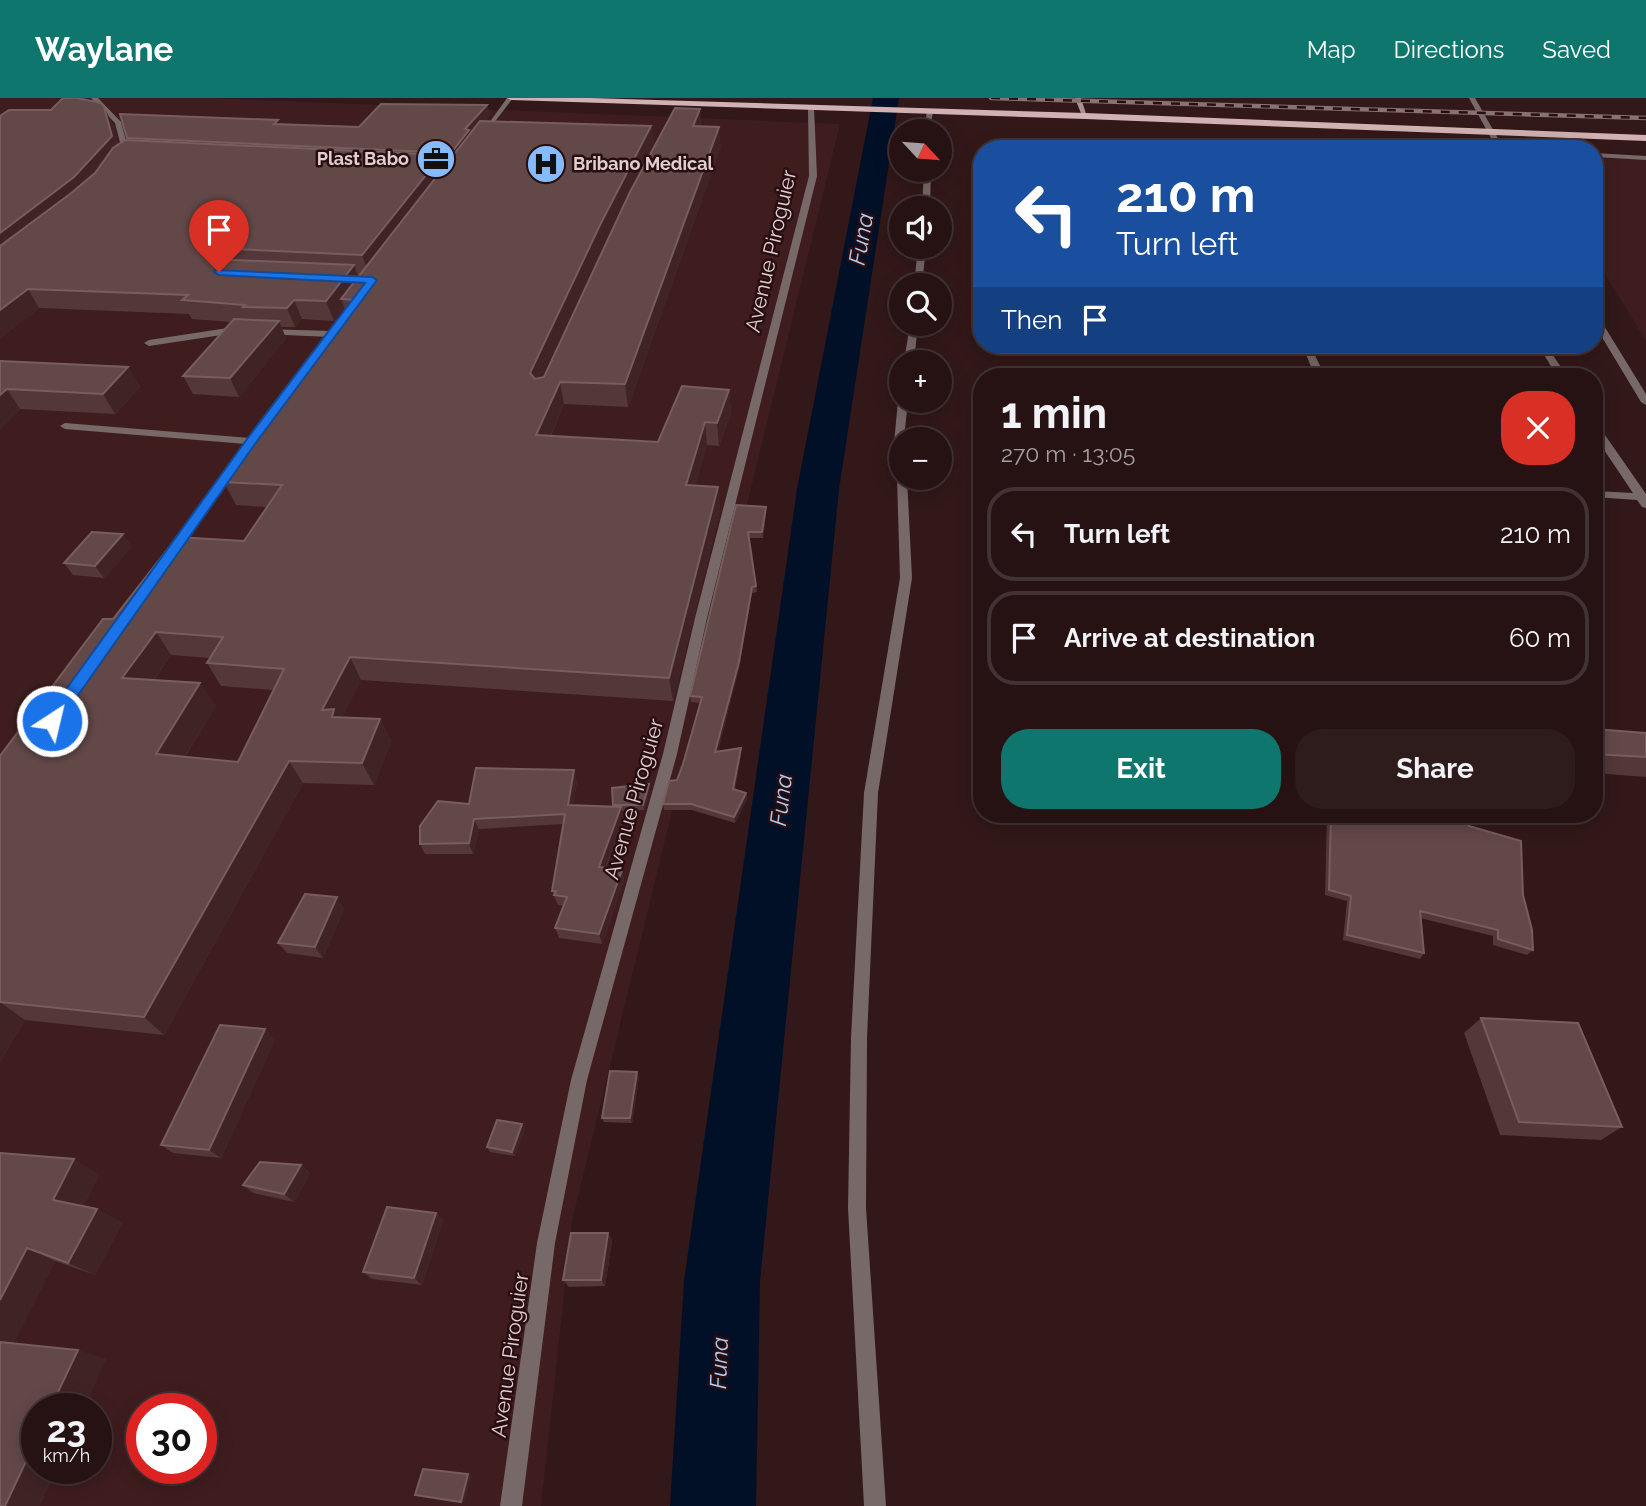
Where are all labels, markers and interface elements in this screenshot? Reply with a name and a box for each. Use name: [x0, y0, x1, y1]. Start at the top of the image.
text: Waylane: [35, 30, 173, 69]
text: Map: [1307, 35, 1356, 64]
text: Directions: [1394, 35, 1504, 64]
text: Saved: [1542, 35, 1611, 64]
north arrow: [889, 119, 952, 182]
map controls: [889, 119, 952, 490]
office icon: Plast Babo: [415, 138, 457, 180]
hospital icon: Bribano Medical: [525, 143, 567, 185]
place label: Plast Babo: [317, 148, 409, 169]
place label: Bribano Medical: [573, 153, 714, 174]
text: 210 m: [1116, 166, 1255, 223]
street label: Avenue Piroguier: [740, 167, 801, 335]
icon: left: [1001, 168, 1092, 259]
button: sound: [889, 196, 952, 259]
pin: [189, 200, 249, 272]
icon: arrive: [200, 211, 238, 249]
water label: Funa: [843, 211, 878, 267]
text: Turn left: [1116, 225, 1238, 262]
button: search: [889, 273, 952, 336]
icon: arrive: [1076, 301, 1114, 339]
text: Then: [1001, 305, 1062, 335]
button: +: [889, 350, 952, 413]
text: 1 min: [1001, 389, 1107, 438]
button: close: [1501, 391, 1575, 465]
button: −: [889, 427, 952, 490]
text: 270 m · 13:05: [1001, 440, 1135, 467]
icon: left: [1005, 515, 1043, 553]
text: Turn left: [1064, 519, 1170, 549]
text: 210 m: [1500, 519, 1571, 549]
icon: arrive: [1005, 619, 1043, 657]
text: Arrive at destination: [1064, 623, 1315, 653]
text: 60 m: [1509, 623, 1571, 653]
position arrow: [15, 684, 89, 758]
street label: Avenue Piroguier: [599, 715, 669, 882]
button: Exit: [1001, 729, 1281, 809]
button: Share: [1295, 729, 1575, 809]
water label: Funa: [764, 772, 797, 827]
street label: Avenue Piroguier: [486, 1270, 534, 1439]
water label: Funa: [704, 1336, 733, 1389]
speed limit sign: 30: [126, 1393, 217, 1484]
text: 23: [47, 1409, 86, 1450]
text: km/h: [43, 1445, 90, 1466]

